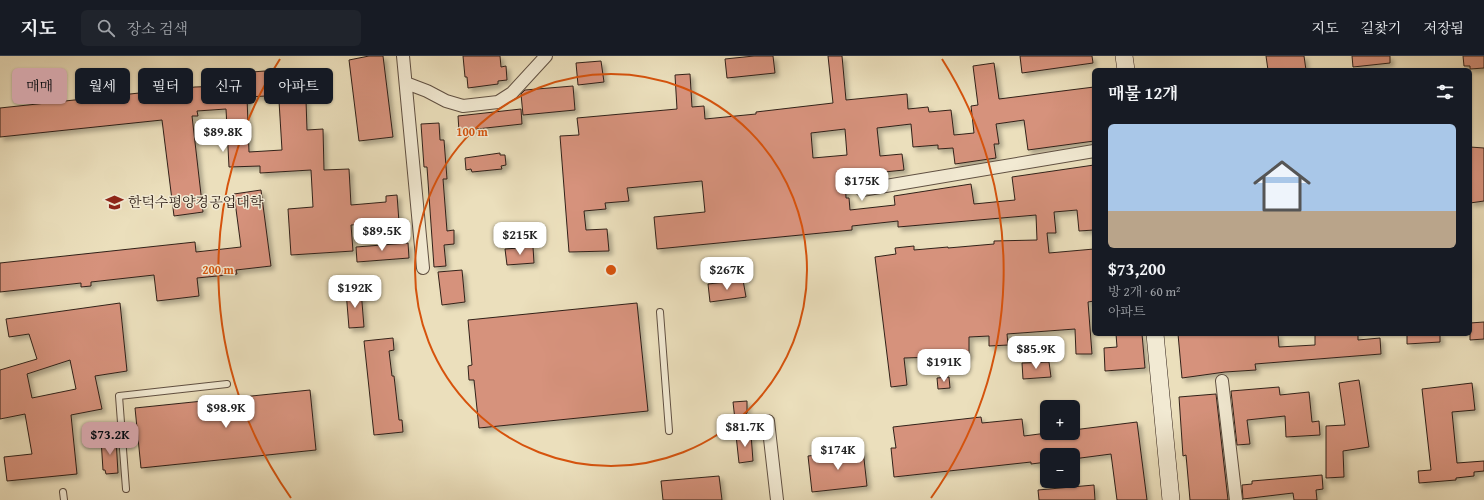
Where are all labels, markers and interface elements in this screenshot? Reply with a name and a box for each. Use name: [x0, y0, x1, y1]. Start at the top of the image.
search box: [81, 10, 361, 46]
text: 지도: [20, 14, 57, 42]
icon: search: [95, 17, 117, 39]
text: 장소 검색: [127, 18, 188, 39]
text: 지도: [1312, 18, 1339, 38]
text: 길찾기: [1361, 18, 1401, 38]
text: 저장됨: [1423, 18, 1464, 38]
chip: 매매: [12, 68, 67, 104]
chip: 월세: [75, 68, 130, 104]
chip: 필터: [138, 68, 193, 104]
chip: 신규: [201, 68, 256, 104]
chip: 아파트: [264, 68, 333, 104]
text: 매물 12개: [1108, 80, 1179, 105]
icon: filters: [1434, 81, 1456, 103]
pin: $89.8K: [190, 119, 256, 153]
text: $89.8K: [204, 122, 242, 141]
text: 100 m: [456, 123, 489, 140]
icon: home: [1246, 150, 1318, 222]
pin: $175K: [834, 168, 890, 202]
text: $175K: [844, 171, 880, 190]
school or university icon: 한덕수평양경공업대학: [105, 192, 125, 212]
place label: 한덕수평양경공업대학: [128, 192, 264, 212]
pin: $89.5K: [349, 218, 415, 252]
text: $89.5K: [363, 221, 401, 240]
pin: $215K: [492, 222, 548, 256]
text: $215K: [502, 225, 538, 244]
text: $73,200: [1108, 256, 1166, 281]
pin: $267K: [699, 257, 755, 291]
text: $267K: [709, 260, 745, 279]
text: 200 m: [202, 261, 235, 278]
centre of rings: [604, 263, 618, 277]
pin: $192K: [327, 275, 383, 309]
text: $192K: [337, 278, 373, 297]
text: 방 2개 · 60 m²: [1108, 282, 1181, 301]
text: 아파트: [1108, 302, 1146, 321]
pin: $85.9K: [1003, 336, 1069, 370]
text: $85.9K: [1017, 339, 1055, 358]
pin: $191K: [916, 349, 972, 383]
text: $191K: [926, 352, 962, 371]
pin: $98.9K: [193, 395, 259, 429]
text: $98.9K: [207, 398, 245, 417]
map controls: [1040, 400, 1080, 488]
button: +: [1040, 400, 1080, 440]
pin: $81.7K: [712, 414, 778, 448]
text: $81.7K: [726, 417, 764, 436]
pin: $73.2K: [77, 422, 143, 456]
text: $73.2K: [91, 425, 129, 444]
pin: $174K: [810, 437, 866, 471]
text: $174K: [820, 440, 856, 459]
button: −: [1040, 448, 1080, 488]

